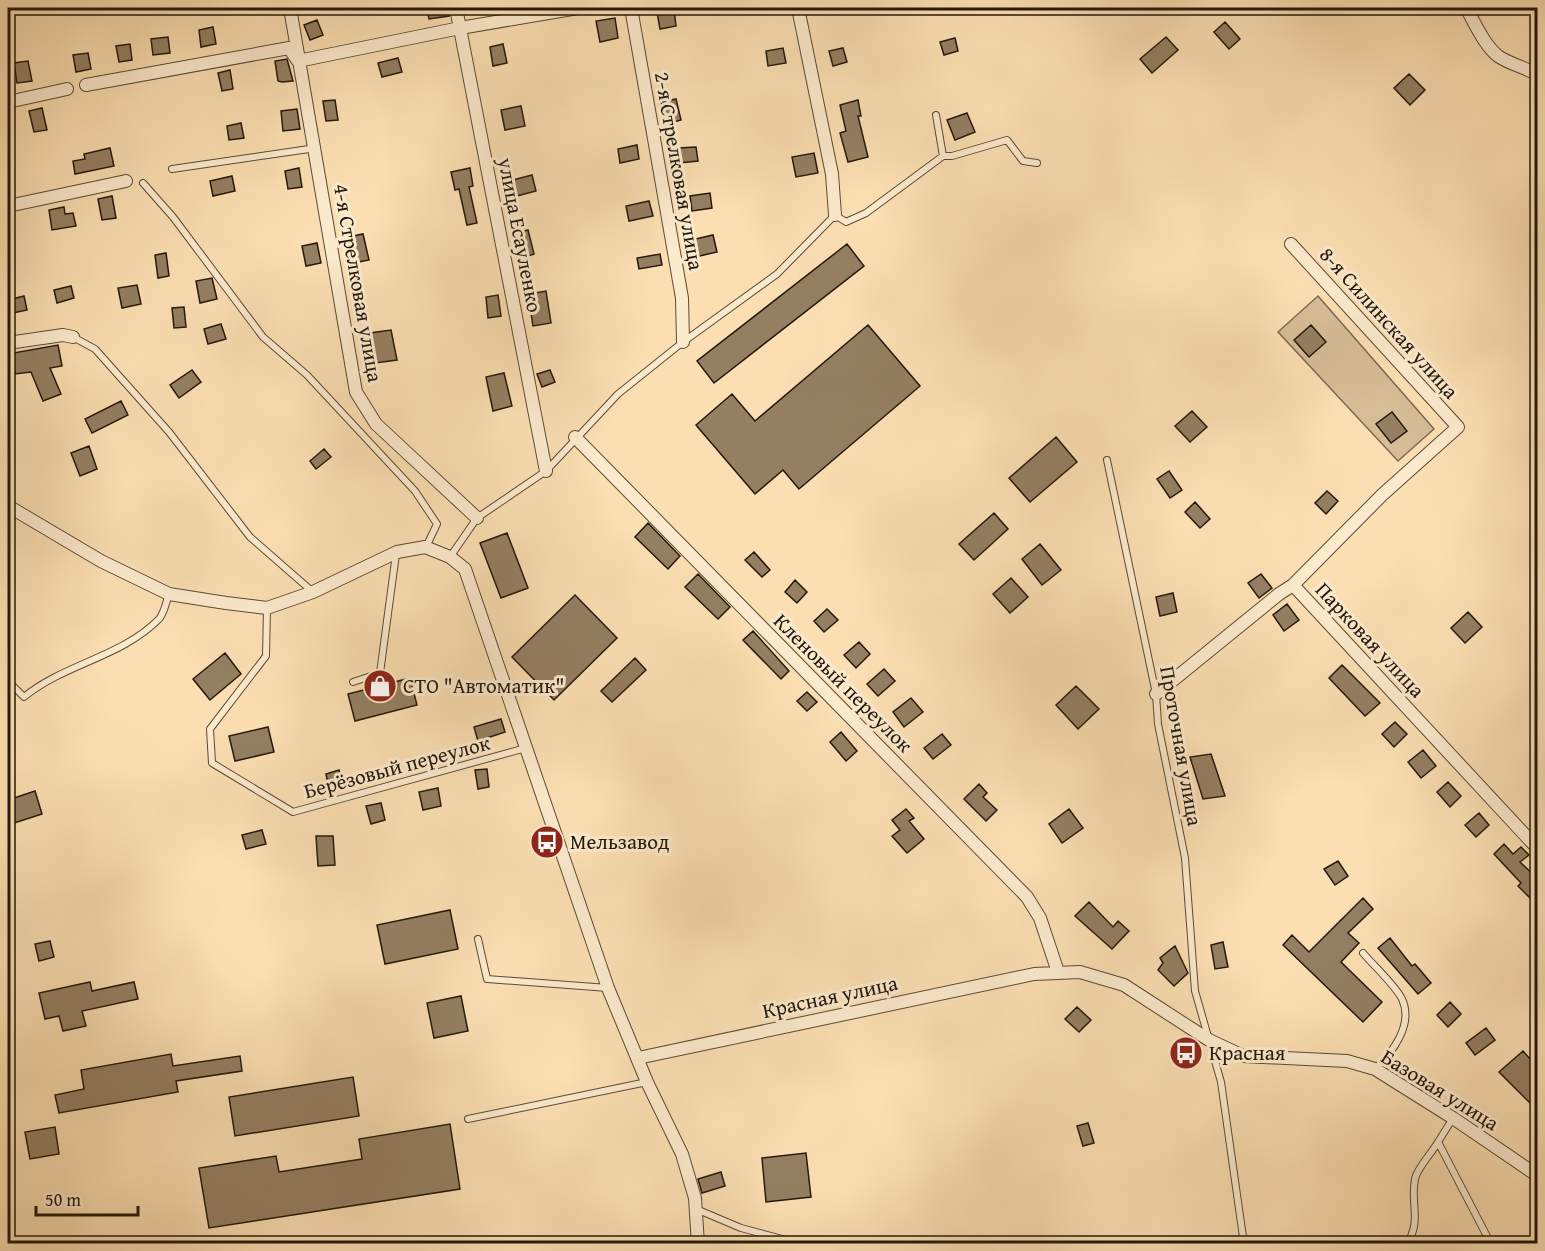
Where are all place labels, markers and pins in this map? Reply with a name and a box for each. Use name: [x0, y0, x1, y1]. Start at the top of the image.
shop icon: СТО "Автоматик": [362, 668, 398, 704]
place label: СТО "Автоматик": [403, 670, 564, 701]
bus stop icon: Мельзавод: [529, 824, 565, 860]
place label: Мельзавод: [570, 826, 670, 857]
bus stop icon: Красная: [1168, 1035, 1204, 1071]
place label: Красная: [1209, 1037, 1286, 1068]

